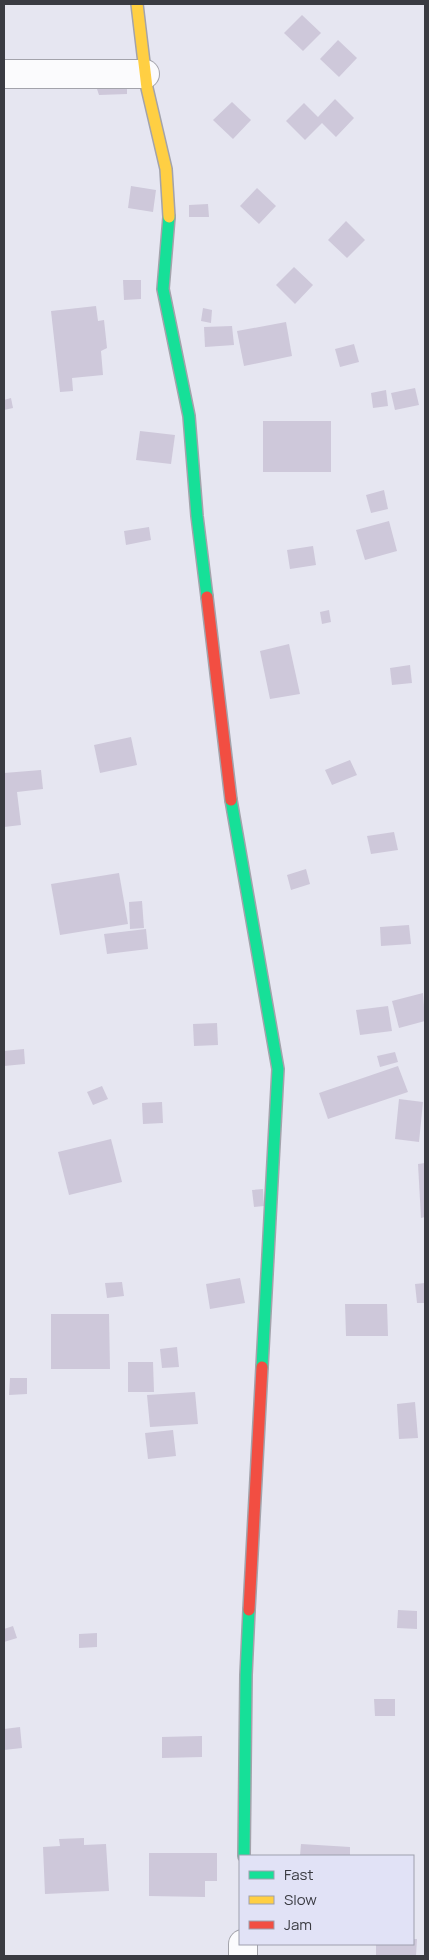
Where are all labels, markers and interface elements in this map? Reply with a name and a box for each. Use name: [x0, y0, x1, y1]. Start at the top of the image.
legend: [239, 1855, 414, 1945]
text: Fast: [284, 1864, 313, 1885]
text: Slow: [284, 1889, 317, 1910]
text: Jam: [284, 1914, 312, 1935]

